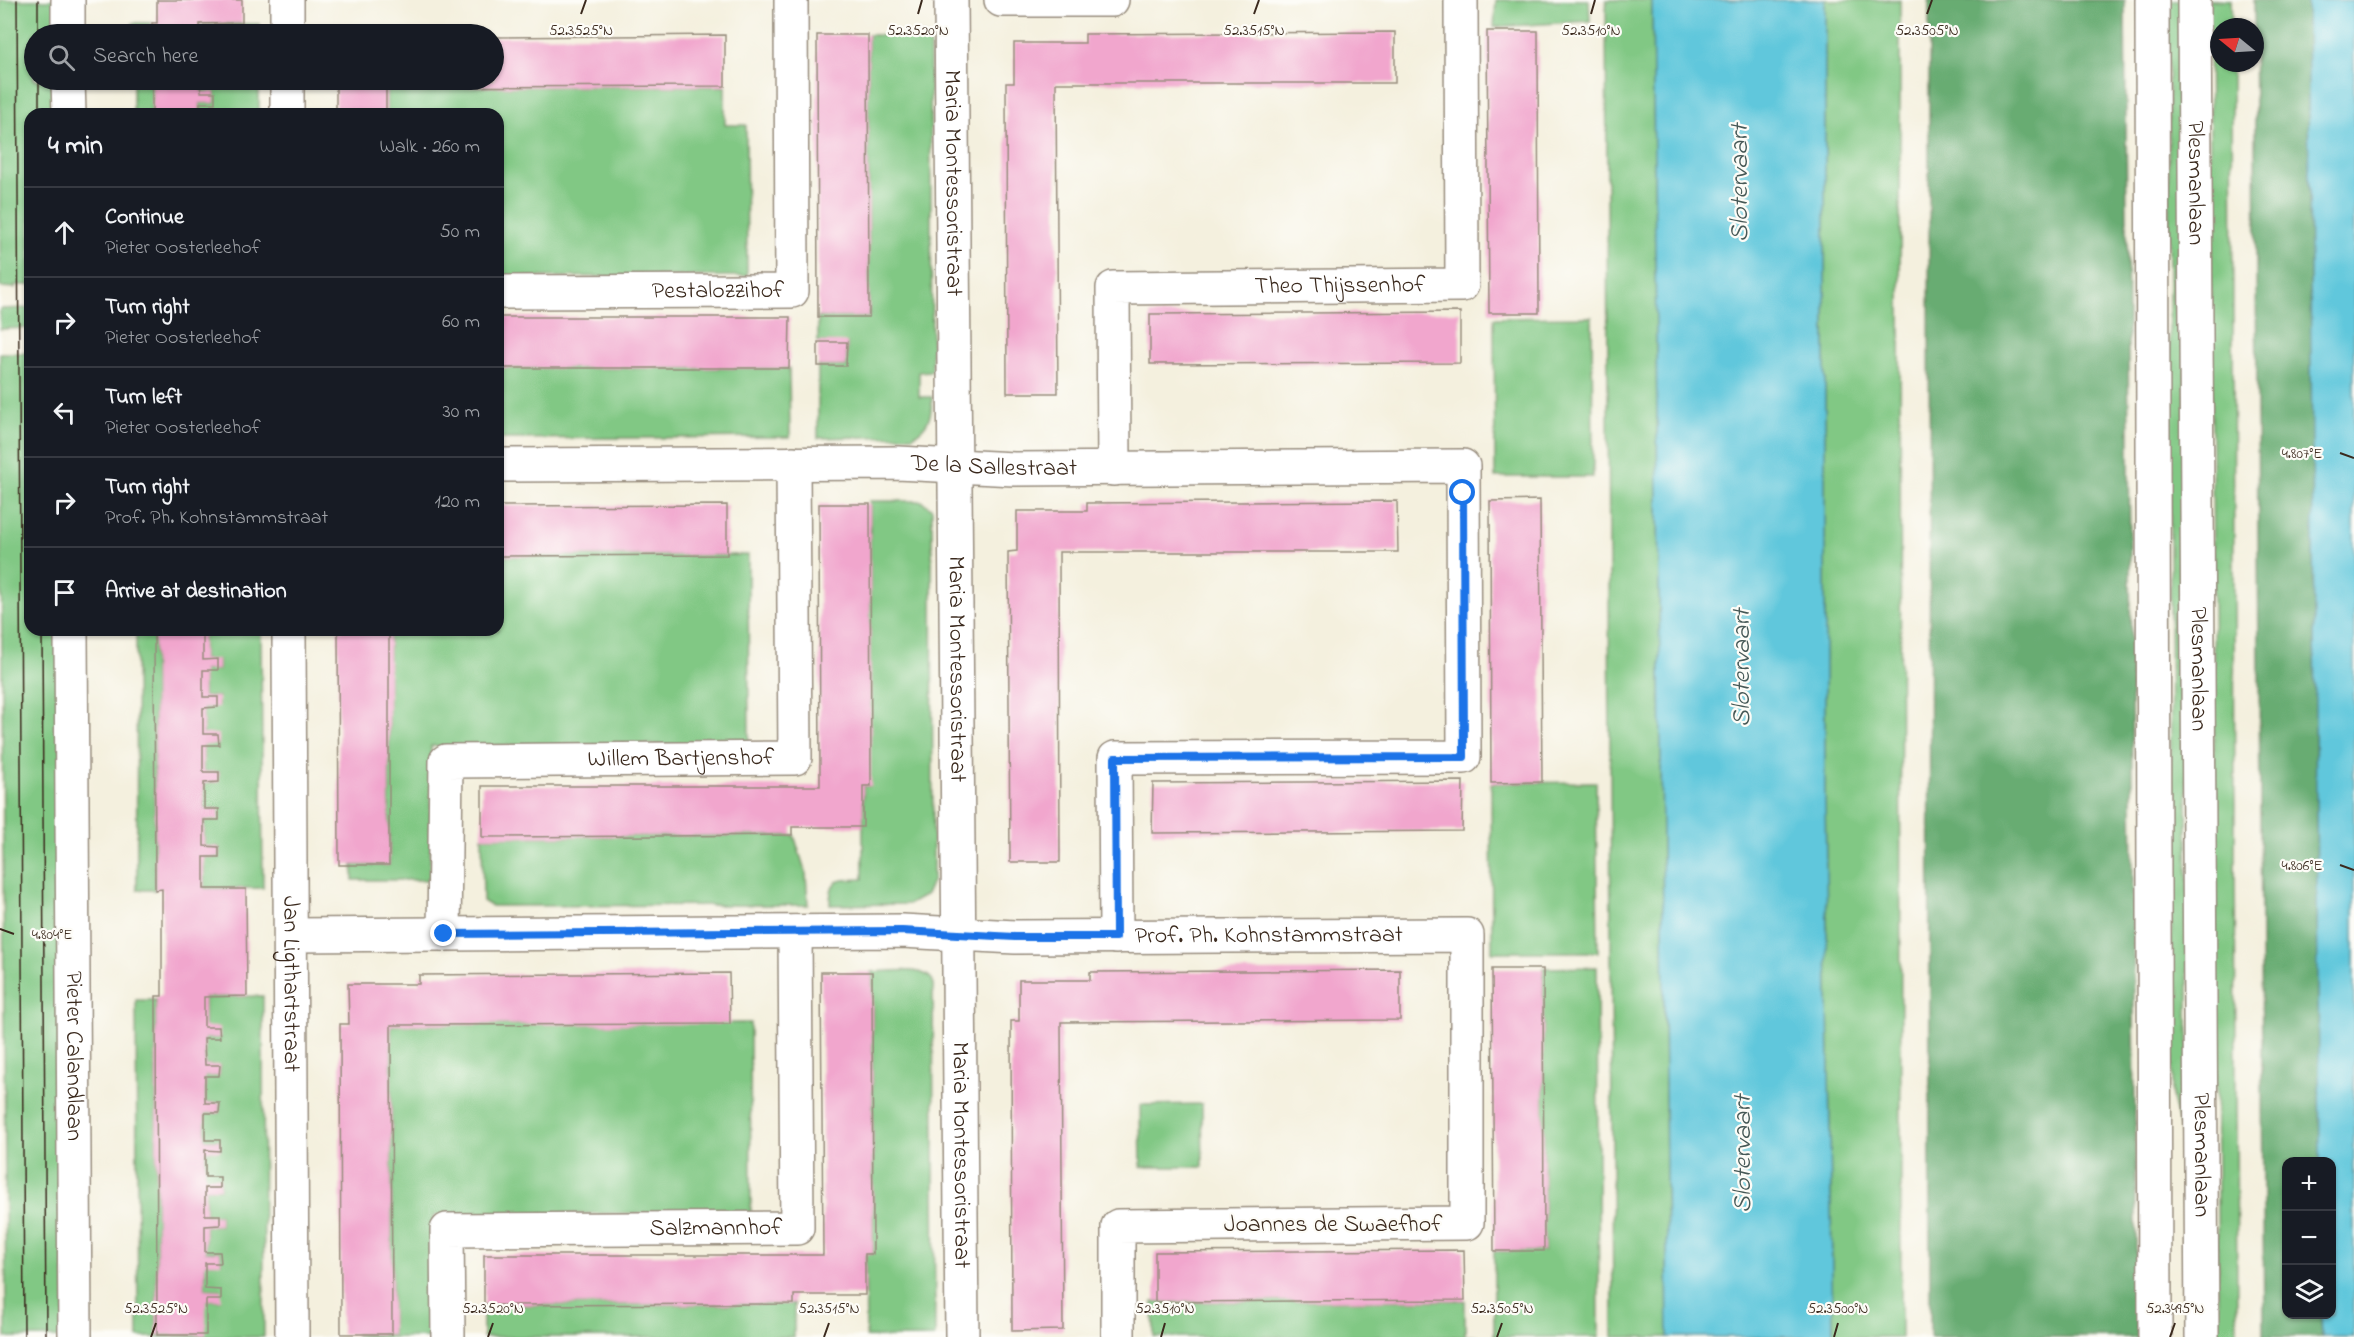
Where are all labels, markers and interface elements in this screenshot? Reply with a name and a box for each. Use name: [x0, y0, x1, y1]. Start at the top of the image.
north arrow: [2210, 18, 2264, 72]
text: 52.3525°N: [549, 20, 613, 42]
text: 52.3520°N: [887, 20, 949, 42]
text: 52.3515°N: [1223, 20, 1285, 42]
text: 52.3510°N: [1561, 20, 1621, 42]
text: 52.3505°N: [1895, 20, 1959, 42]
search box: [24, 24, 504, 90]
icon: search: [45, 41, 78, 74]
text: Search here: [93, 41, 198, 73]
street label: Maria Montessoristraat: [934, 70, 971, 296]
street label: Plesmanlaan: [2177, 121, 2213, 245]
water label: Slotervaart: [1722, 122, 1760, 242]
text: 4 min: [48, 128, 103, 166]
text: Walk · 260 m: [379, 133, 480, 162]
text: Continue: [105, 202, 184, 234]
icon: ahead: [48, 216, 81, 249]
text: 50 m: [439, 218, 480, 247]
text: Pieter Oosterleehof: [105, 234, 261, 263]
street label: Theo Thijssenhof: [1254, 268, 1426, 304]
street label: Pestalozzihof: [652, 274, 785, 309]
text: Turn right: [105, 292, 190, 324]
icon: right: [48, 306, 81, 339]
text: 60 m: [442, 308, 480, 337]
text: Pieter Oosterleehof: [105, 324, 261, 353]
text: Turn left: [105, 382, 182, 414]
icon: left: [48, 396, 81, 429]
text: 30 m: [443, 398, 480, 427]
text: Pieter Oosterleehof: [105, 414, 261, 443]
text: 4.807°E: [2282, 443, 2322, 465]
street label: De la Sallestraat: [909, 446, 1077, 487]
text: Turn right: [105, 472, 190, 504]
route start: [1449, 479, 1475, 505]
icon: right: [48, 486, 81, 519]
text: 120 m: [435, 488, 480, 517]
text: Prof. Ph. Kohnstammstraat: [105, 504, 328, 533]
street label: Maria Montessoristraat: [938, 556, 975, 782]
icon: arrive: [48, 576, 81, 609]
text: Arrive at destination: [105, 576, 287, 608]
water label: Slotervaart: [1724, 607, 1762, 727]
street label: Plesmanlaan: [2180, 607, 2216, 731]
street label: Willem Bartjenshof: [587, 741, 775, 777]
text: 4.806°E: [2281, 855, 2323, 877]
street label: Jan Ligthartstraat: [273, 896, 308, 1072]
street label: Prof. Ph. Kohnstammstraat: [1135, 918, 1403, 954]
route end: [430, 920, 456, 946]
text: 4.804°E: [32, 924, 72, 946]
street label: Pieter Calandlaan: [55, 971, 91, 1141]
street label: Maria Montessoristraat: [942, 1042, 979, 1268]
street label: Plesmanlaan: [2183, 1092, 2219, 1217]
water label: Slotervaart: [1725, 1093, 1763, 1213]
map controls: [2282, 1157, 2336, 1319]
button: +: [2282, 1157, 2336, 1211]
street label: Joannes de Swaefhof: [1224, 1208, 1443, 1243]
street label: Salzmannhof: [649, 1211, 783, 1246]
button: −: [2282, 1211, 2336, 1265]
button: layers: [2282, 1265, 2336, 1319]
text: 52.3525°N: [124, 1298, 188, 1320]
text: 52.3520°N: [462, 1298, 524, 1320]
text: 52.3515°N: [798, 1298, 860, 1320]
text: 52.3510°N: [1135, 1298, 1195, 1320]
text: 52.3505°N: [1470, 1298, 1534, 1320]
text: 52.3500°N: [1808, 1298, 1868, 1320]
text: 52.3495°N: [2146, 1298, 2204, 1320]

